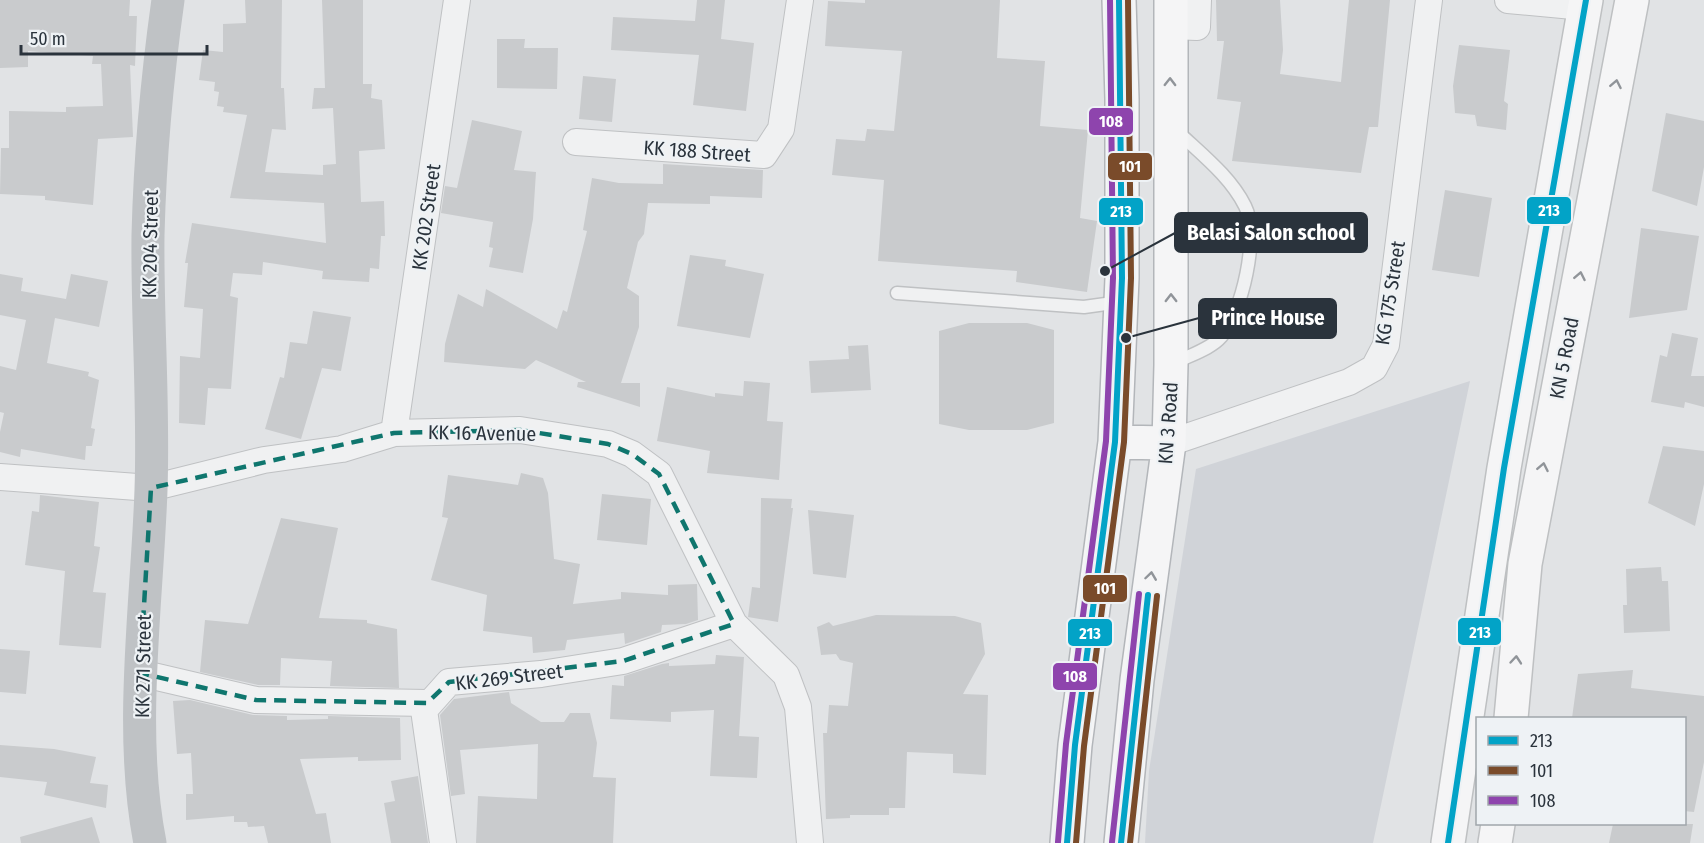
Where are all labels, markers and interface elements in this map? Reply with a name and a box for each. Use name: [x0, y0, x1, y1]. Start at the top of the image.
scale bar: [21, 18, 207, 56]
text: 50 m: [30, 28, 66, 50]
one-way arrow: [1164, 78, 1177, 87]
one-way arrow: [1609, 80, 1622, 90]
line badge: 108: [1088, 107, 1134, 136]
text: 108: [1099, 112, 1124, 131]
street label: KK 188 Street: [643, 135, 752, 167]
line badge: 101: [1107, 152, 1153, 181]
text: 101: [1119, 157, 1141, 176]
street label: KK 202 Street: [407, 162, 445, 272]
street label: KK 204 Street: [137, 189, 163, 299]
line badge: 213: [1526, 196, 1572, 225]
line badge: 213: [1098, 197, 1144, 226]
text: 213: [1537, 201, 1560, 220]
text: 213: [1109, 202, 1132, 221]
callout: Belasi Salon school: [1175, 213, 1367, 252]
text: Belasi Salon school: [1187, 220, 1355, 246]
street label: KG 175 Street: [1370, 239, 1410, 347]
one-way arrow: [1573, 271, 1586, 281]
one-way arrow: [1165, 294, 1177, 303]
callout: Prince House: [1199, 299, 1336, 338]
text: Prince House: [1211, 305, 1325, 331]
street label: KN 5 Road: [1544, 315, 1584, 401]
street label: KN 3 Road: [1153, 381, 1183, 465]
street label: KK 16 Avenue: [428, 420, 536, 446]
one-way arrow: [1537, 463, 1549, 472]
one-way arrow: [1144, 572, 1156, 581]
line badge: 101: [1082, 574, 1128, 603]
text: 101: [1094, 579, 1116, 598]
street label: KK 271 Street: [130, 613, 156, 718]
line badge: 213: [1457, 617, 1502, 646]
line badge: 213: [1067, 618, 1113, 647]
text: 213: [1468, 623, 1491, 642]
text: 213: [1078, 624, 1101, 643]
one-way arrow: [1509, 656, 1522, 665]
street label: KK 269 Street: [454, 658, 564, 695]
line badge: 108: [1052, 662, 1098, 691]
text: 108: [1063, 667, 1088, 686]
legend: [1476, 717, 1686, 825]
text: 213: [1530, 730, 1553, 752]
text: 101: [1530, 760, 1553, 782]
text: 108: [1530, 790, 1555, 812]

